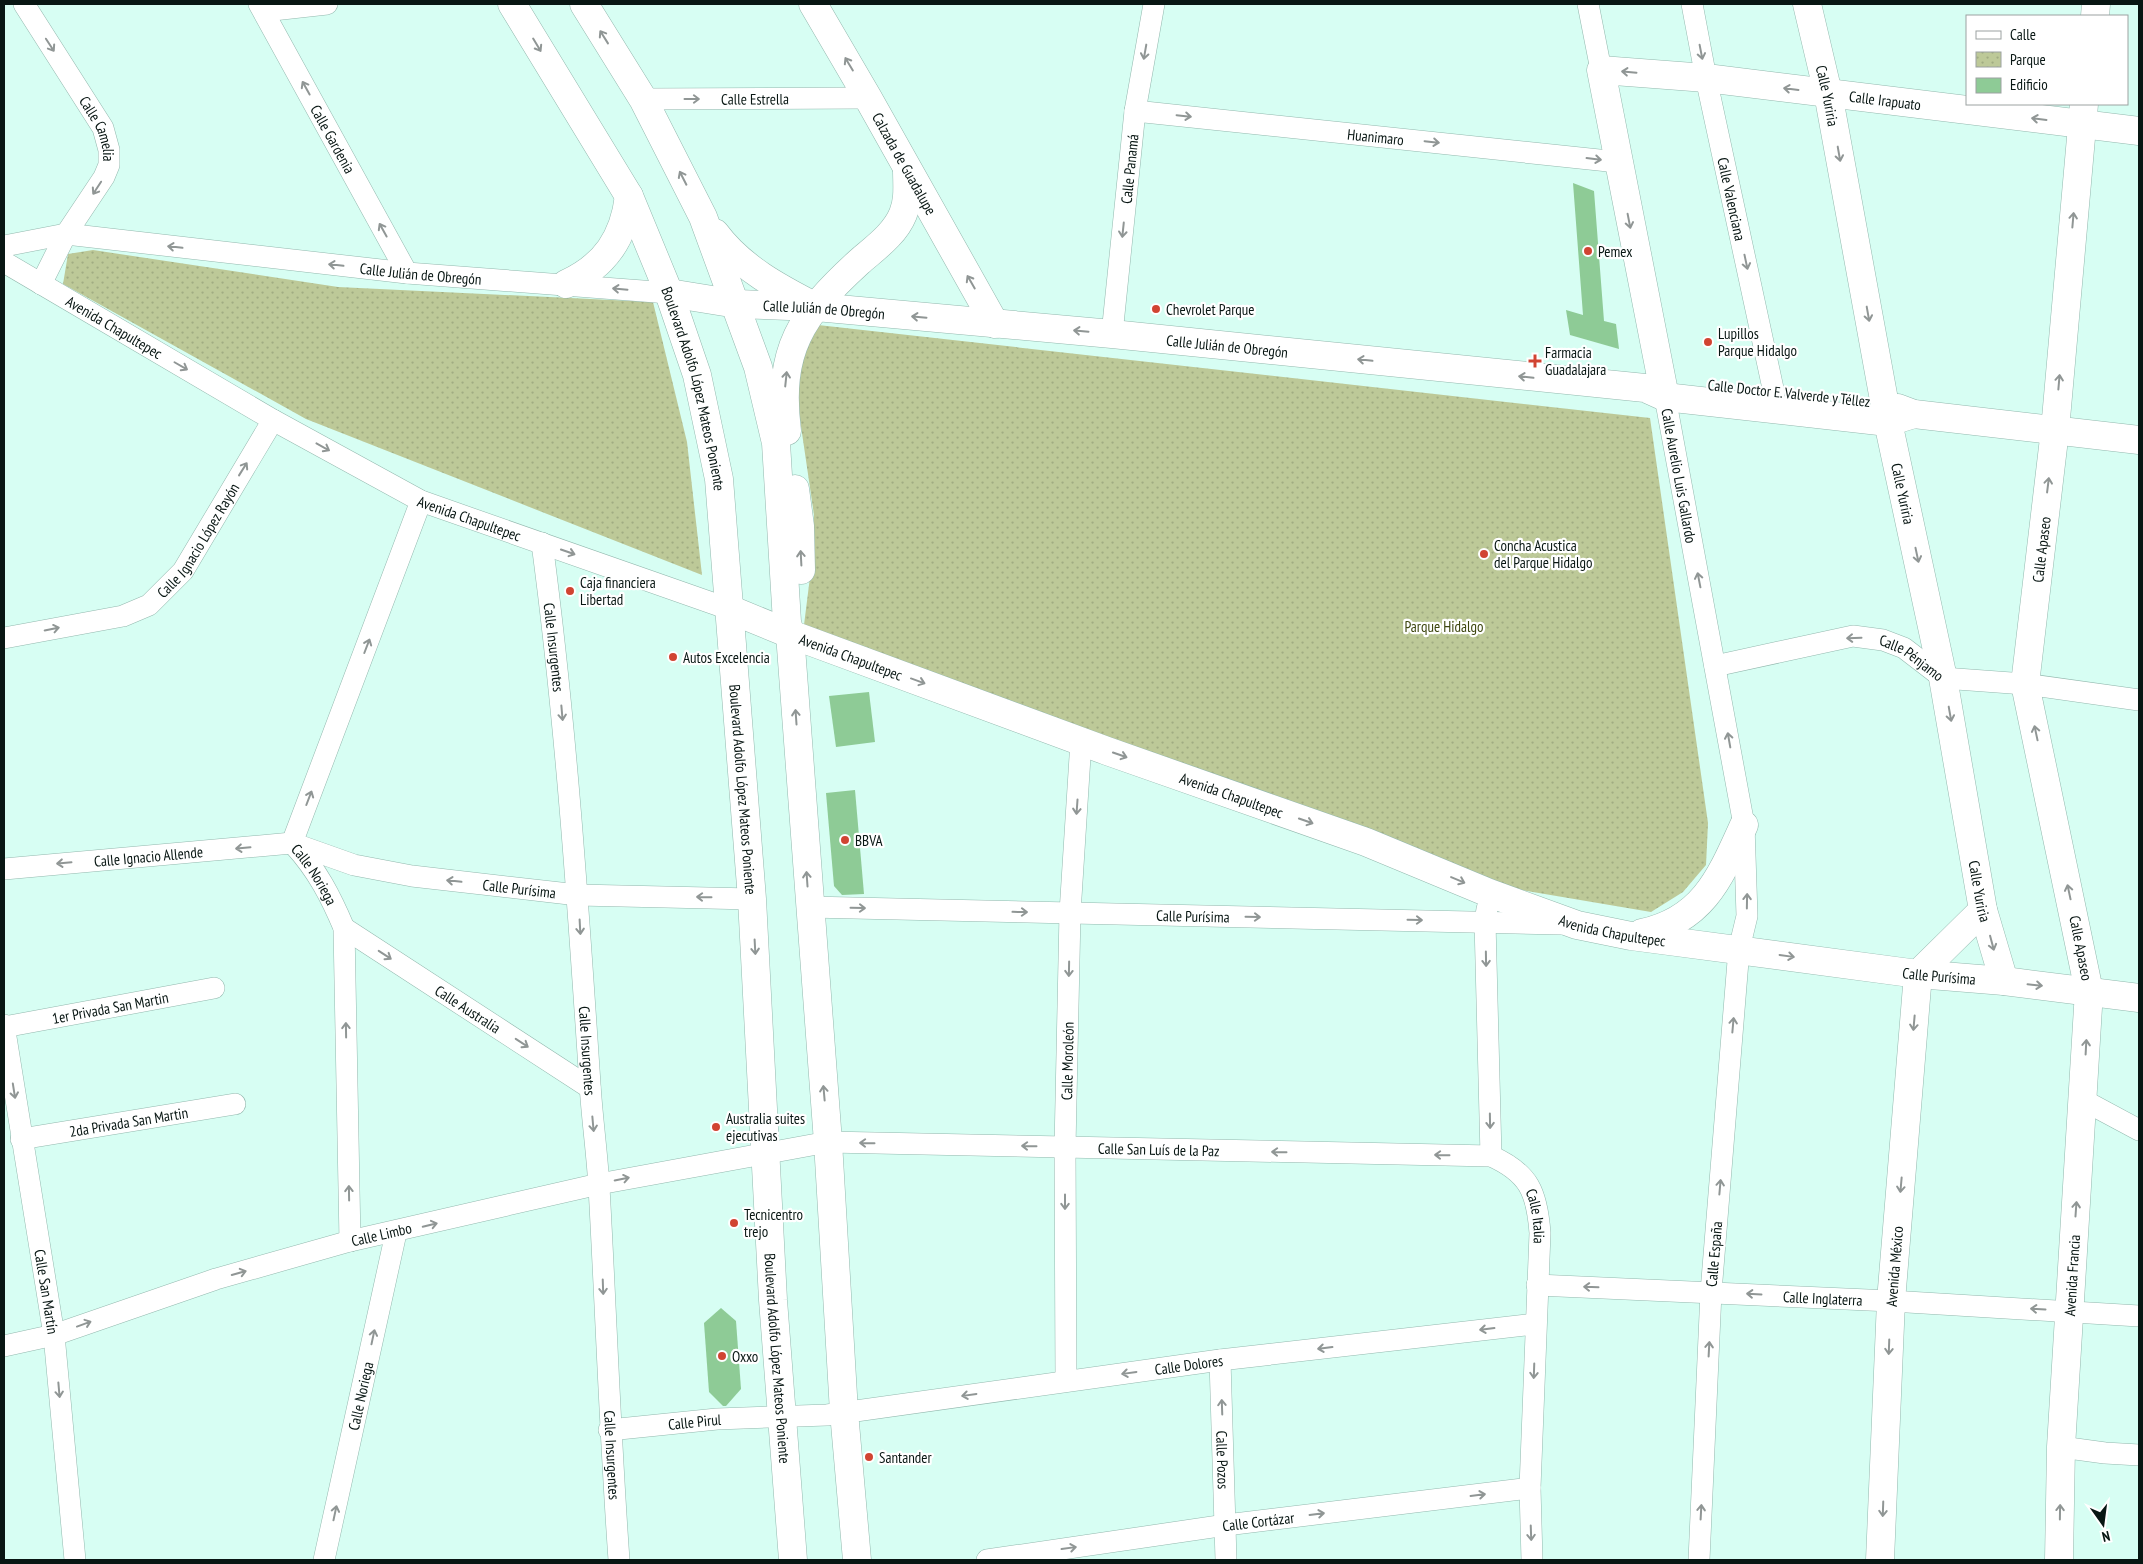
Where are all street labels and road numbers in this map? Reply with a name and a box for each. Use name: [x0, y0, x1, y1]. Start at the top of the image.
street label: Calle Yuriria: [1812, 63, 1843, 128]
street label: Calle Irapuato: [1848, 86, 1922, 114]
street label: Calle Estrella: [721, 89, 789, 108]
street label: Calle Camelia: [75, 92, 119, 161]
street label: Calle Gardenia: [307, 101, 360, 176]
street label: Calzada de Guadalupe: [868, 109, 941, 218]
street label: Huanimaro: [1346, 124, 1405, 149]
street label: Calle Panamá: [1116, 133, 1142, 205]
street label: Calle Valenciana: [1714, 156, 1750, 242]
street label: Calle Julián de Obregón: [359, 258, 482, 288]
street label: Boulevard Adolfo López Mateos Poniente: [658, 284, 729, 491]
street label: Avenida Chapultepec: [63, 291, 167, 363]
street label: Calle Julián de Obregón: [763, 295, 886, 323]
street label: Calle Julián de Obregón: [1165, 330, 1289, 361]
street label: Calle Doctor E. Valverde y Téllez: [1707, 375, 1871, 411]
street label: Calle Aurelio Luis Gallardo: [1658, 407, 1701, 545]
street label: Calle Yuriria: [1888, 461, 1919, 526]
street label: Calle Ignacio López Rayón: [152, 479, 243, 602]
street label: Avenida Chapultepec: [415, 491, 524, 545]
street label: Calle Apaseo: [2028, 516, 2054, 583]
street label: Calle Insurgentes: [540, 602, 569, 693]
street label: Avenida Chapultepec: [797, 629, 906, 684]
street label: Calle Pénjamo: [1878, 630, 1948, 685]
street label: Boulevard Adolfo López Mateos Poniente: [726, 683, 761, 895]
street label: Avenida Chapultepec: [1177, 768, 1287, 822]
street label: Calle Noriega: [288, 840, 342, 908]
street label: Calle Ignacio Allende: [93, 842, 204, 870]
street label: Calle Yuriria: [1965, 859, 1995, 924]
street label: Calle Purísima: [482, 875, 557, 902]
street label: Calle Purísima: [1156, 905, 1230, 926]
street label: Avenida Chapultepec: [1556, 910, 1668, 950]
street label: Calle Apaseo: [2065, 914, 2097, 982]
street label: Calle Purísima: [1901, 963, 1977, 988]
street label: Calle Australia: [432, 980, 504, 1037]
street label: 1er Privada San Martin: [51, 987, 170, 1027]
street label: Calle Insurgentes: [575, 1006, 600, 1096]
street label: Calle Moroleón: [1057, 1022, 1077, 1100]
street label: 2da Privada San Martin: [68, 1102, 189, 1140]
street label: Calle San Luís de la Paz: [1098, 1138, 1220, 1160]
street label: Calle Italia: [1522, 1186, 1550, 1244]
street label: Calle Limbo: [349, 1218, 413, 1250]
street label: Calle España: [1702, 1220, 1726, 1288]
street label: Avenida México: [1881, 1225, 1907, 1307]
street label: Avenida Francia: [2060, 1234, 2084, 1317]
street label: Calle San Martín: [31, 1248, 63, 1335]
street label: Boulevard Adolfo López Mateos Poniente: [761, 1253, 795, 1464]
street label: Calle Inglaterra: [1782, 1287, 1863, 1309]
street label: Calle Dolores: [1153, 1350, 1224, 1379]
street label: Calle Noriega: [343, 1360, 377, 1432]
street label: Calle Pirul: [667, 1409, 722, 1433]
street label: Calle Insurgentes: [601, 1410, 624, 1500]
street label: Calle Pozos: [1213, 1430, 1233, 1490]
street label: Calle Cortázar: [1221, 1507, 1296, 1535]

